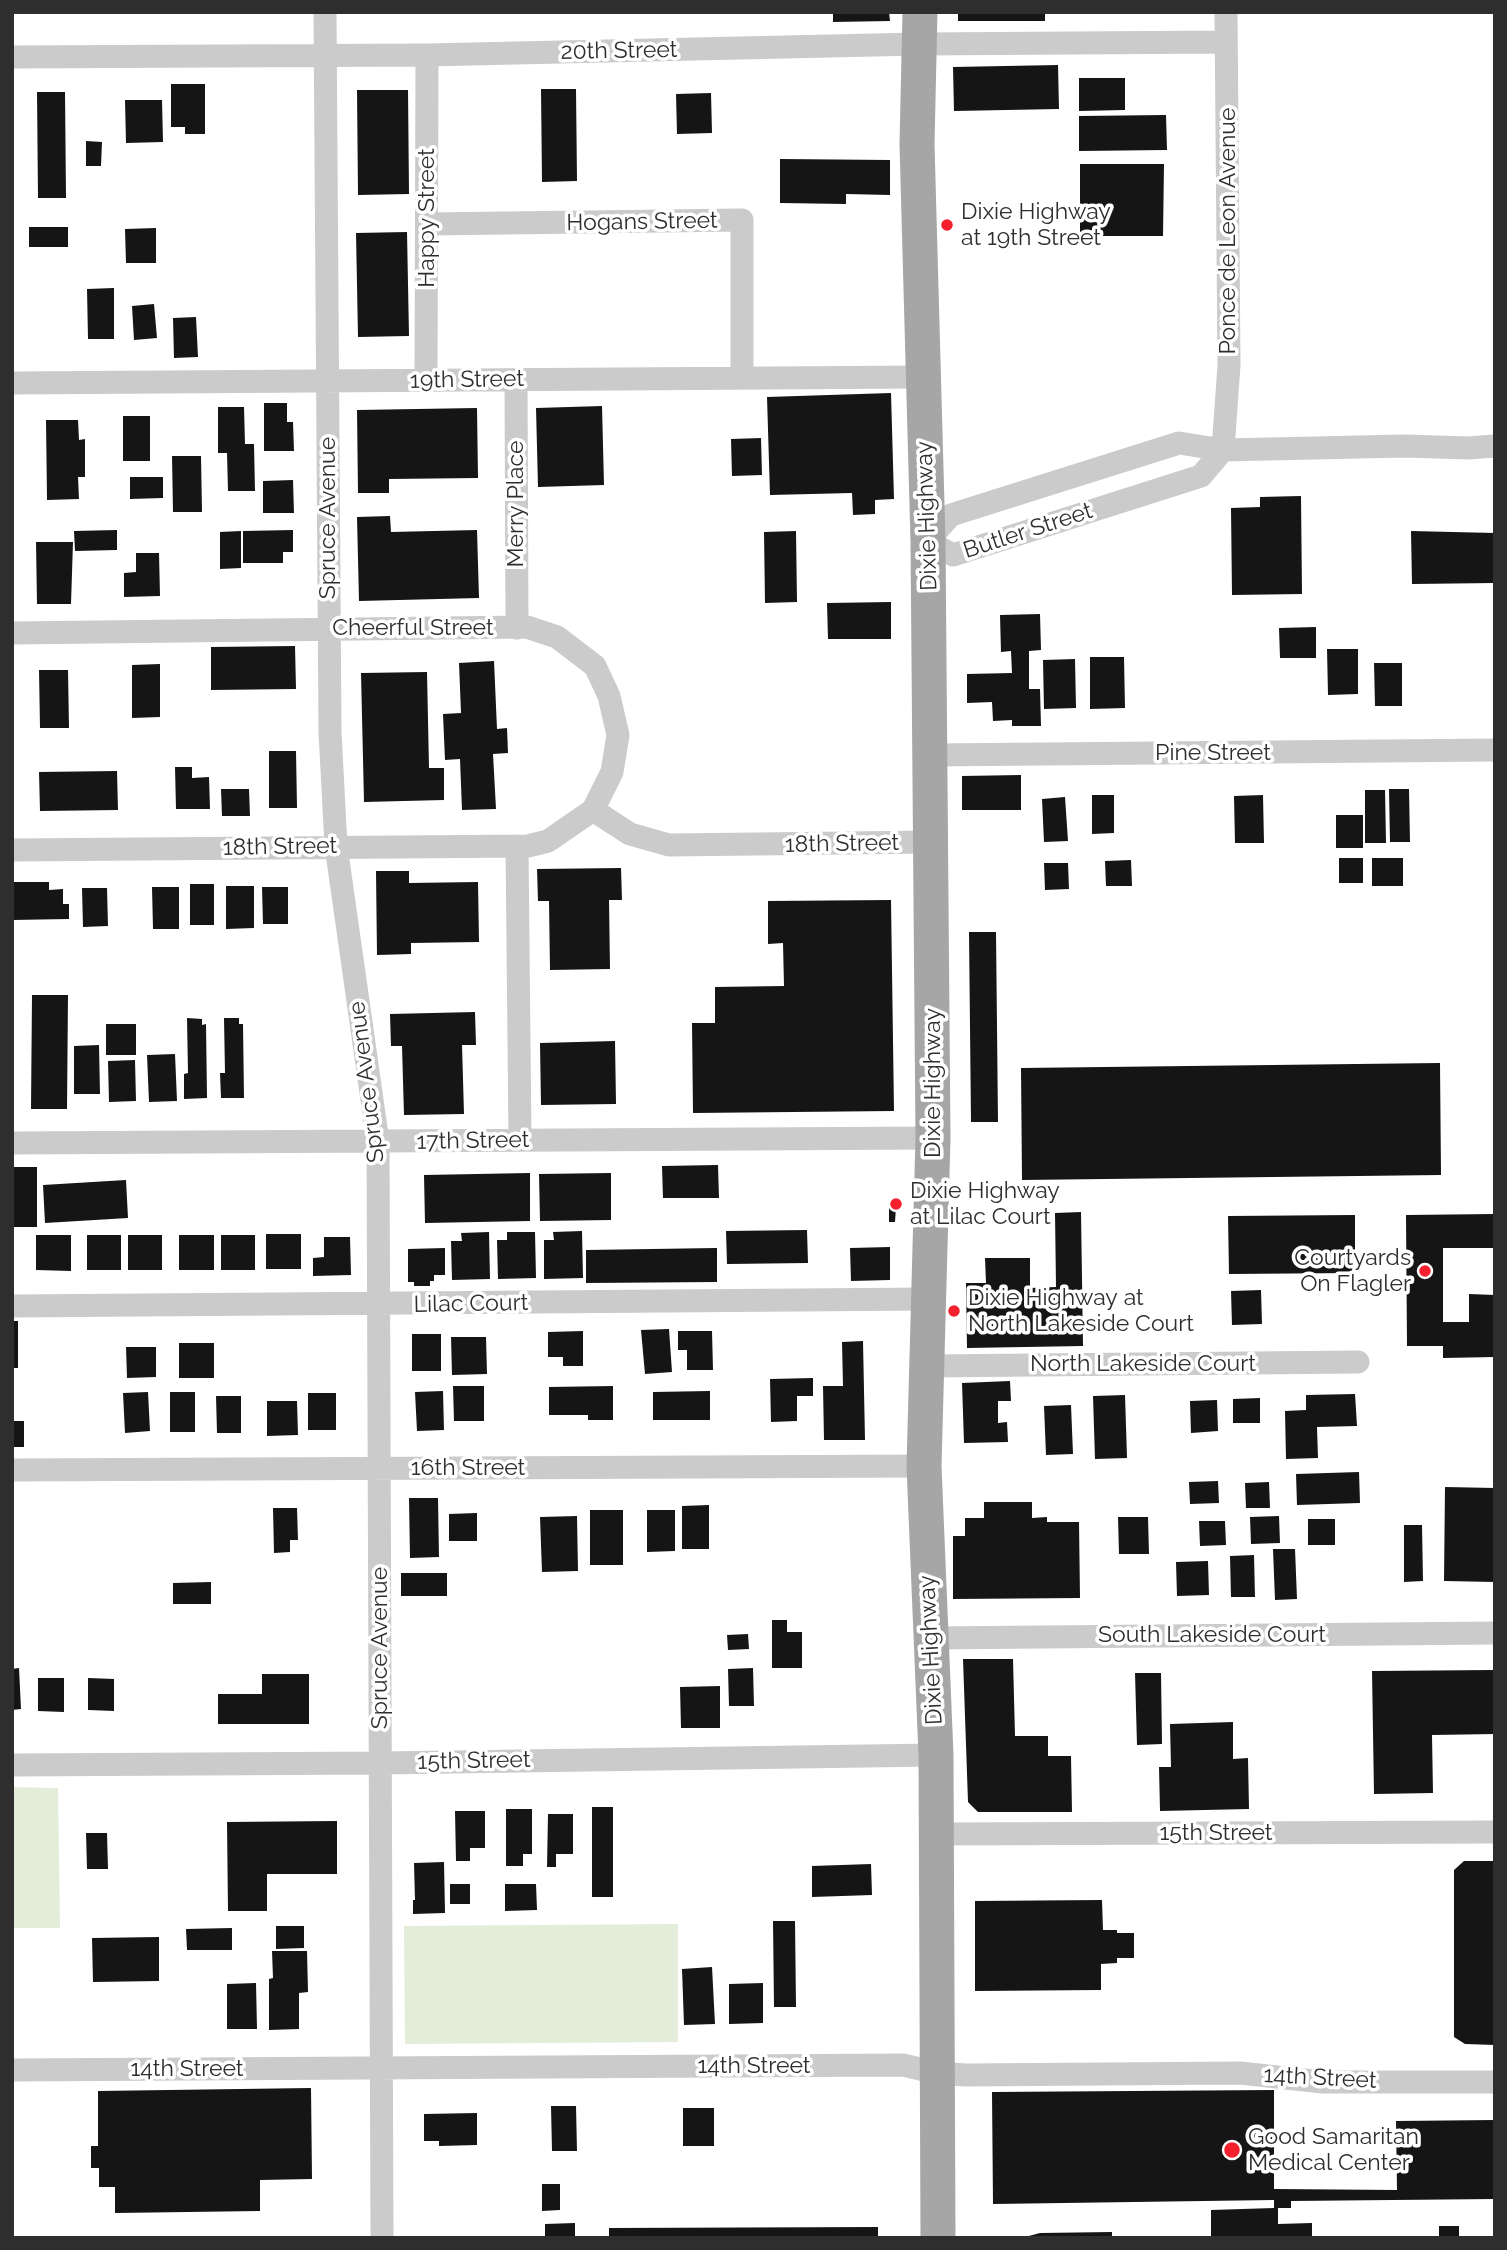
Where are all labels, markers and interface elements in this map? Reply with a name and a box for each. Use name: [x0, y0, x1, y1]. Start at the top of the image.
street label: 20th Street: [560, 36, 678, 66]
street label: Ponce de Leon Avenue: [1214, 107, 1242, 355]
street label: Happy Street: [413, 148, 441, 288]
place label: Dixie Highway at 19th Street: [961, 198, 1111, 252]
street label: Hogans Street: [566, 207, 718, 237]
marker: Dixie Highway at 19th Street: [939, 217, 955, 233]
street label: 19th Street: [410, 365, 524, 395]
street label: Spruce Avenue: [314, 437, 342, 599]
street label: Merry Place: [502, 440, 530, 568]
street label: Dixie Highway: [911, 441, 943, 591]
street label: Butler Street: [960, 497, 1096, 565]
street label: Cheerful Street: [332, 614, 494, 642]
street label: Pine Street: [1155, 739, 1271, 767]
street label: 18th Street: [785, 829, 899, 859]
street label: 18th Street: [223, 832, 337, 862]
street label: Spruce Avenue: [343, 1000, 391, 1164]
street label: Dixie Highway: [919, 1008, 947, 1158]
street label: 17th Street: [416, 1126, 530, 1156]
place label: Dixie Highway at Lilac Court: [910, 1177, 1060, 1231]
marker: Dixie Highway at Lilac Court: [888, 1196, 904, 1212]
place label: Courtyards On Flagler: [1294, 1244, 1411, 1298]
marker: Courtyards On Flagler: [1417, 1263, 1433, 1279]
place label: Dixie Highway at North Lakeside Court: [968, 1284, 1194, 1338]
street label: Lilac Court: [413, 1289, 529, 1319]
marker: Dixie Highway at North Lakeside Court: [946, 1303, 962, 1319]
street label: North Lakeside Court: [1030, 1350, 1256, 1378]
street label: 16th Street: [411, 1454, 525, 1482]
street label: Spruce Avenue: [366, 1567, 394, 1729]
street label: Dixie Highway: [913, 1574, 949, 1726]
street label: South Lakeside Court: [1098, 1621, 1326, 1649]
street label: 15th Street: [417, 1746, 531, 1776]
street label: 15th Street: [1159, 1819, 1273, 1847]
street label: 14th Street: [697, 2052, 811, 2080]
street label: 14th Street: [130, 2055, 244, 2083]
street label: 14th Street: [1263, 2061, 1377, 2095]
place label: Good Samaritan Medical Center: [1248, 2123, 1419, 2177]
marker: Good Samaritan Medical Center: [1222, 2140, 1242, 2160]

